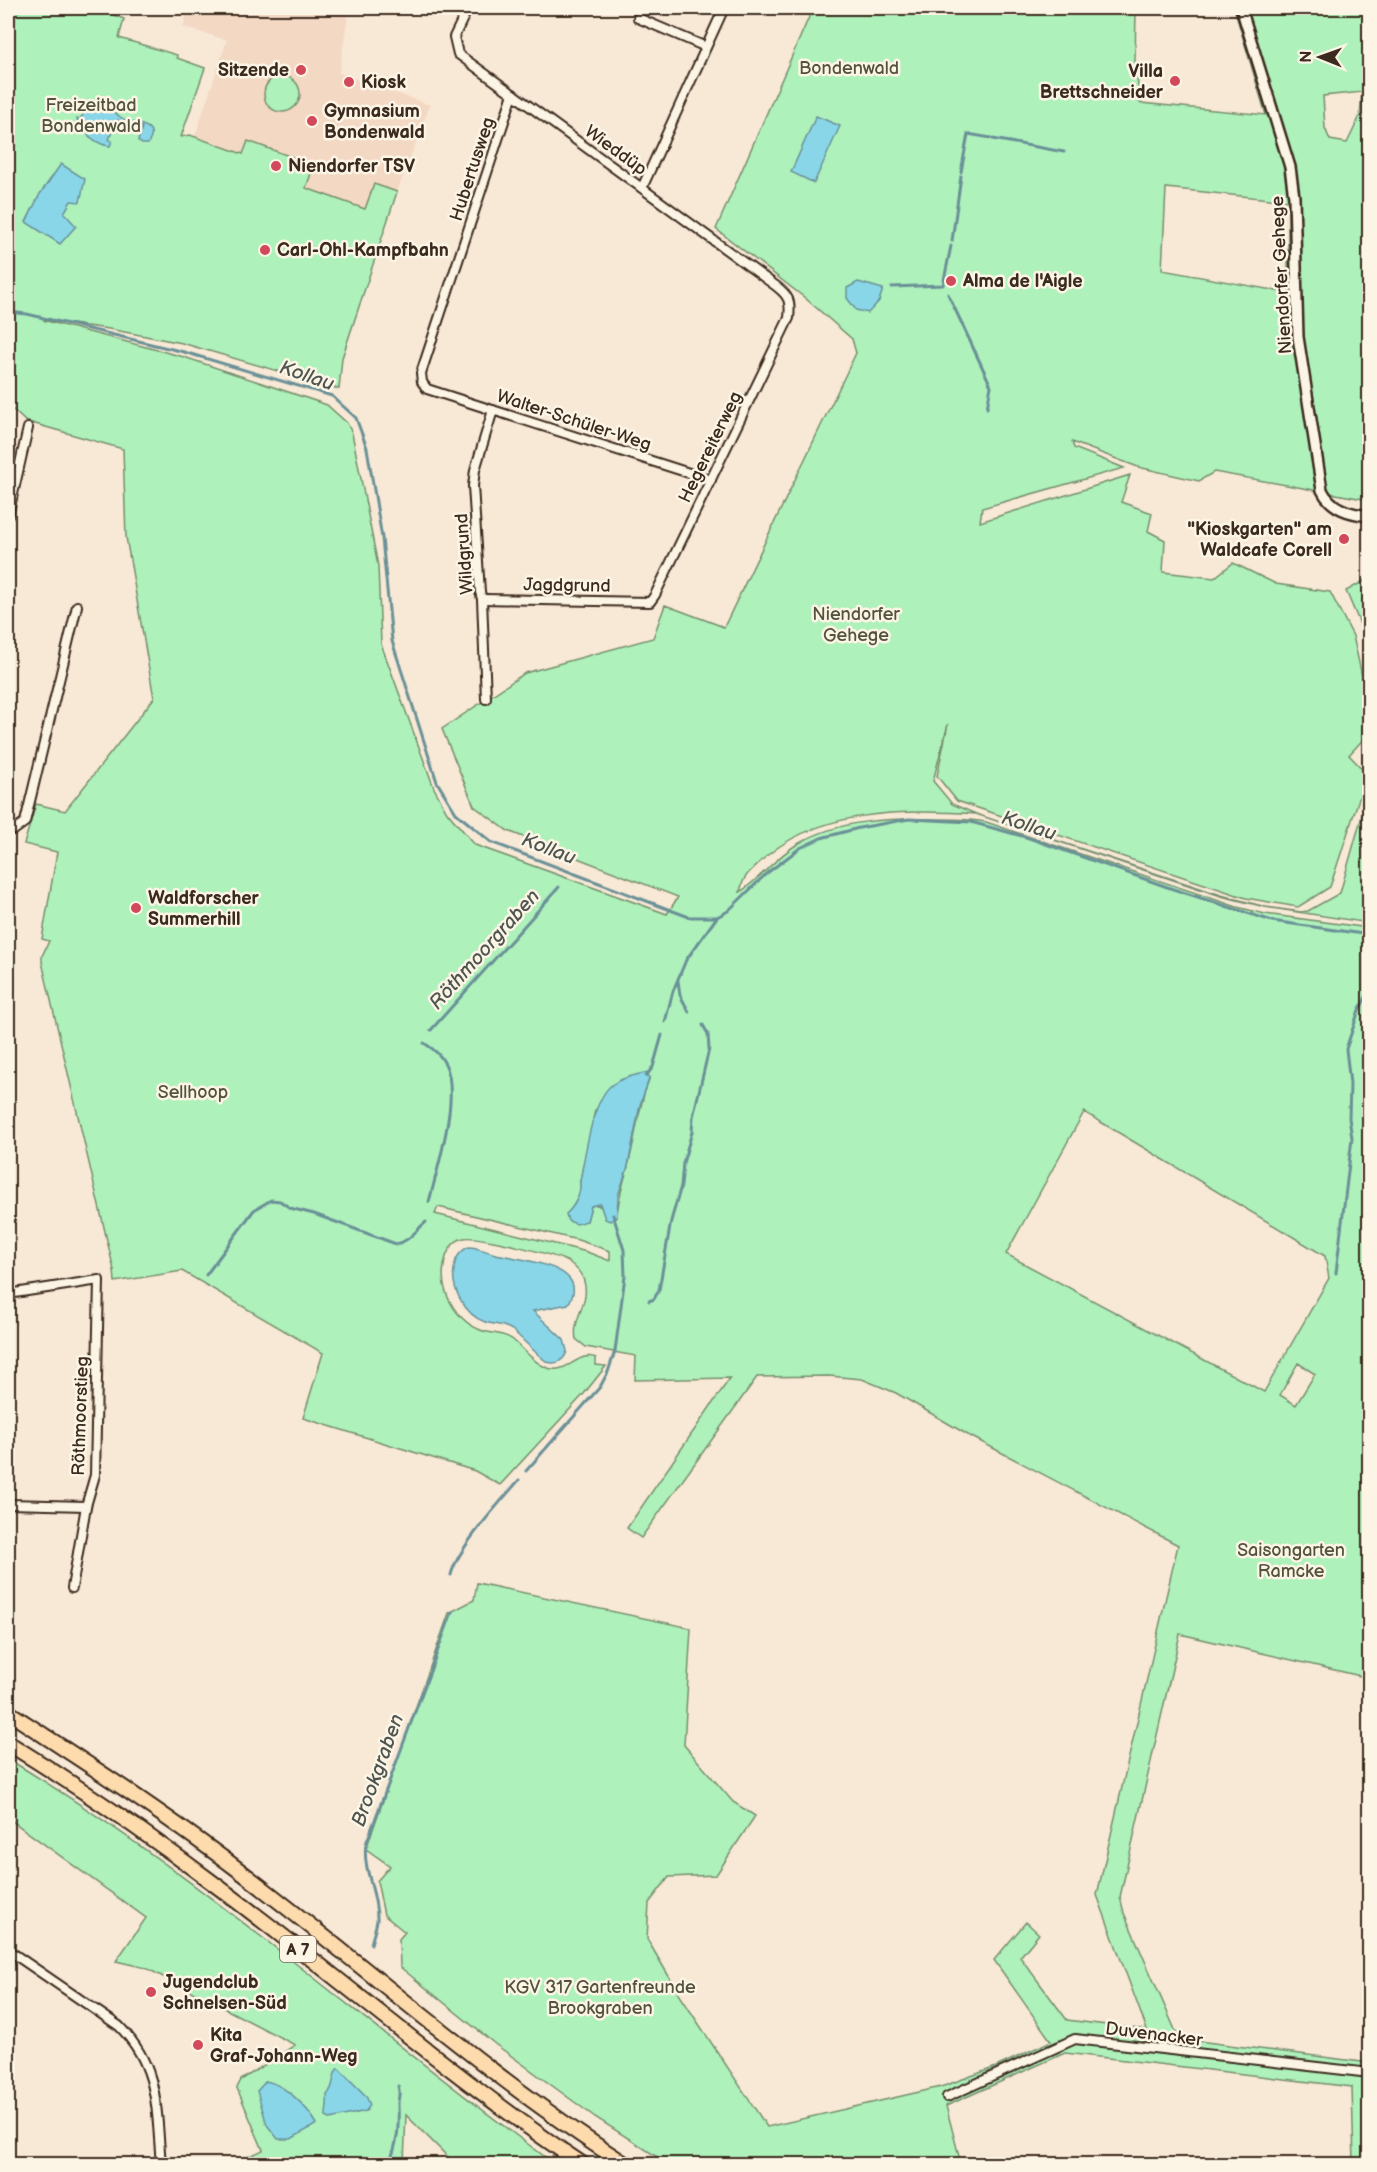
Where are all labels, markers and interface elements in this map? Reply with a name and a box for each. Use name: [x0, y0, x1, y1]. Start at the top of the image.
north arrow: [1290, 27, 1350, 87]
text: N: [1297, 51, 1316, 63]
park label: Bondenwald: [799, 58, 899, 79]
place label: Sitzende: [218, 60, 289, 81]
place label: Villa Brettschneider: [1040, 61, 1164, 103]
marker: Sitzende: [294, 63, 308, 77]
place label: Kiosk: [361, 72, 406, 93]
marker: Villa Brettschneider: [1168, 74, 1182, 88]
marker: Kiosk: [342, 75, 356, 89]
park label: Freizeitbad Bondenwald: [41, 95, 141, 137]
place label: Gymnasium Bondenwald: [324, 101, 425, 143]
marker: Gymnasium Bondenwald: [305, 114, 319, 128]
street label: Hubertusweg: [446, 115, 499, 224]
street label: Wieddüp: [581, 121, 651, 180]
place label: Niendorfer TSV: [288, 156, 415, 177]
marker: Niendorfer TSV: [269, 159, 283, 173]
street label: Niendorfer Gehege: [1267, 195, 1296, 355]
place label: Carl-Ohl-Kampfbahn: [277, 240, 449, 261]
marker: Carl-Ohl-Kampfbahn: [258, 243, 272, 257]
place label: Alma de l'Aigle: [962, 271, 1083, 292]
marker: Alma de l'Aigle: [944, 274, 958, 288]
water label: Kollau: [276, 355, 337, 396]
street label: Walter-Schüler-Weg: [494, 386, 654, 455]
street label: Hegereiterweg: [674, 388, 746, 506]
street label: Wildgrund: [451, 513, 478, 595]
place label: "Kioskgarten" am Waldcafe Corell: [1187, 519, 1332, 561]
marker: "Kioskgarten" am Waldcafe Corell: [1337, 532, 1351, 546]
street label: Jagdgrund: [523, 574, 611, 597]
park label: Niendorfer Gehege: [812, 604, 900, 646]
water label: Kollau: [998, 806, 1059, 846]
water label: Kollau: [518, 828, 579, 870]
water label: Röthmoorgraben: [424, 885, 545, 1015]
place label: Waldforscher Summerhill: [148, 888, 260, 930]
marker: Waldforscher Summerhill: [129, 901, 143, 915]
park label: Sellhoop: [158, 1082, 228, 1103]
street label: Röthmoorstieg: [68, 1356, 93, 1476]
park label: Saisongarten Ramcke: [1237, 1540, 1345, 1582]
water label: Brookgraben: [347, 1711, 409, 1830]
road number: A 7: [280, 1936, 316, 1962]
place label: Jugendclub Schnelsen-Süd: [163, 1972, 287, 2014]
park label: KGV 317 Gartenfreunde Brookgraben: [504, 1977, 696, 2019]
marker: Jugendclub Schnelsen-Süd: [144, 1985, 158, 1999]
street label: Duvenacker: [1104, 2018, 1204, 2051]
place label: Kita Graf-Johann-Weg: [210, 2025, 358, 2067]
marker: Kita Graf-Johann-Weg: [191, 2038, 205, 2052]

